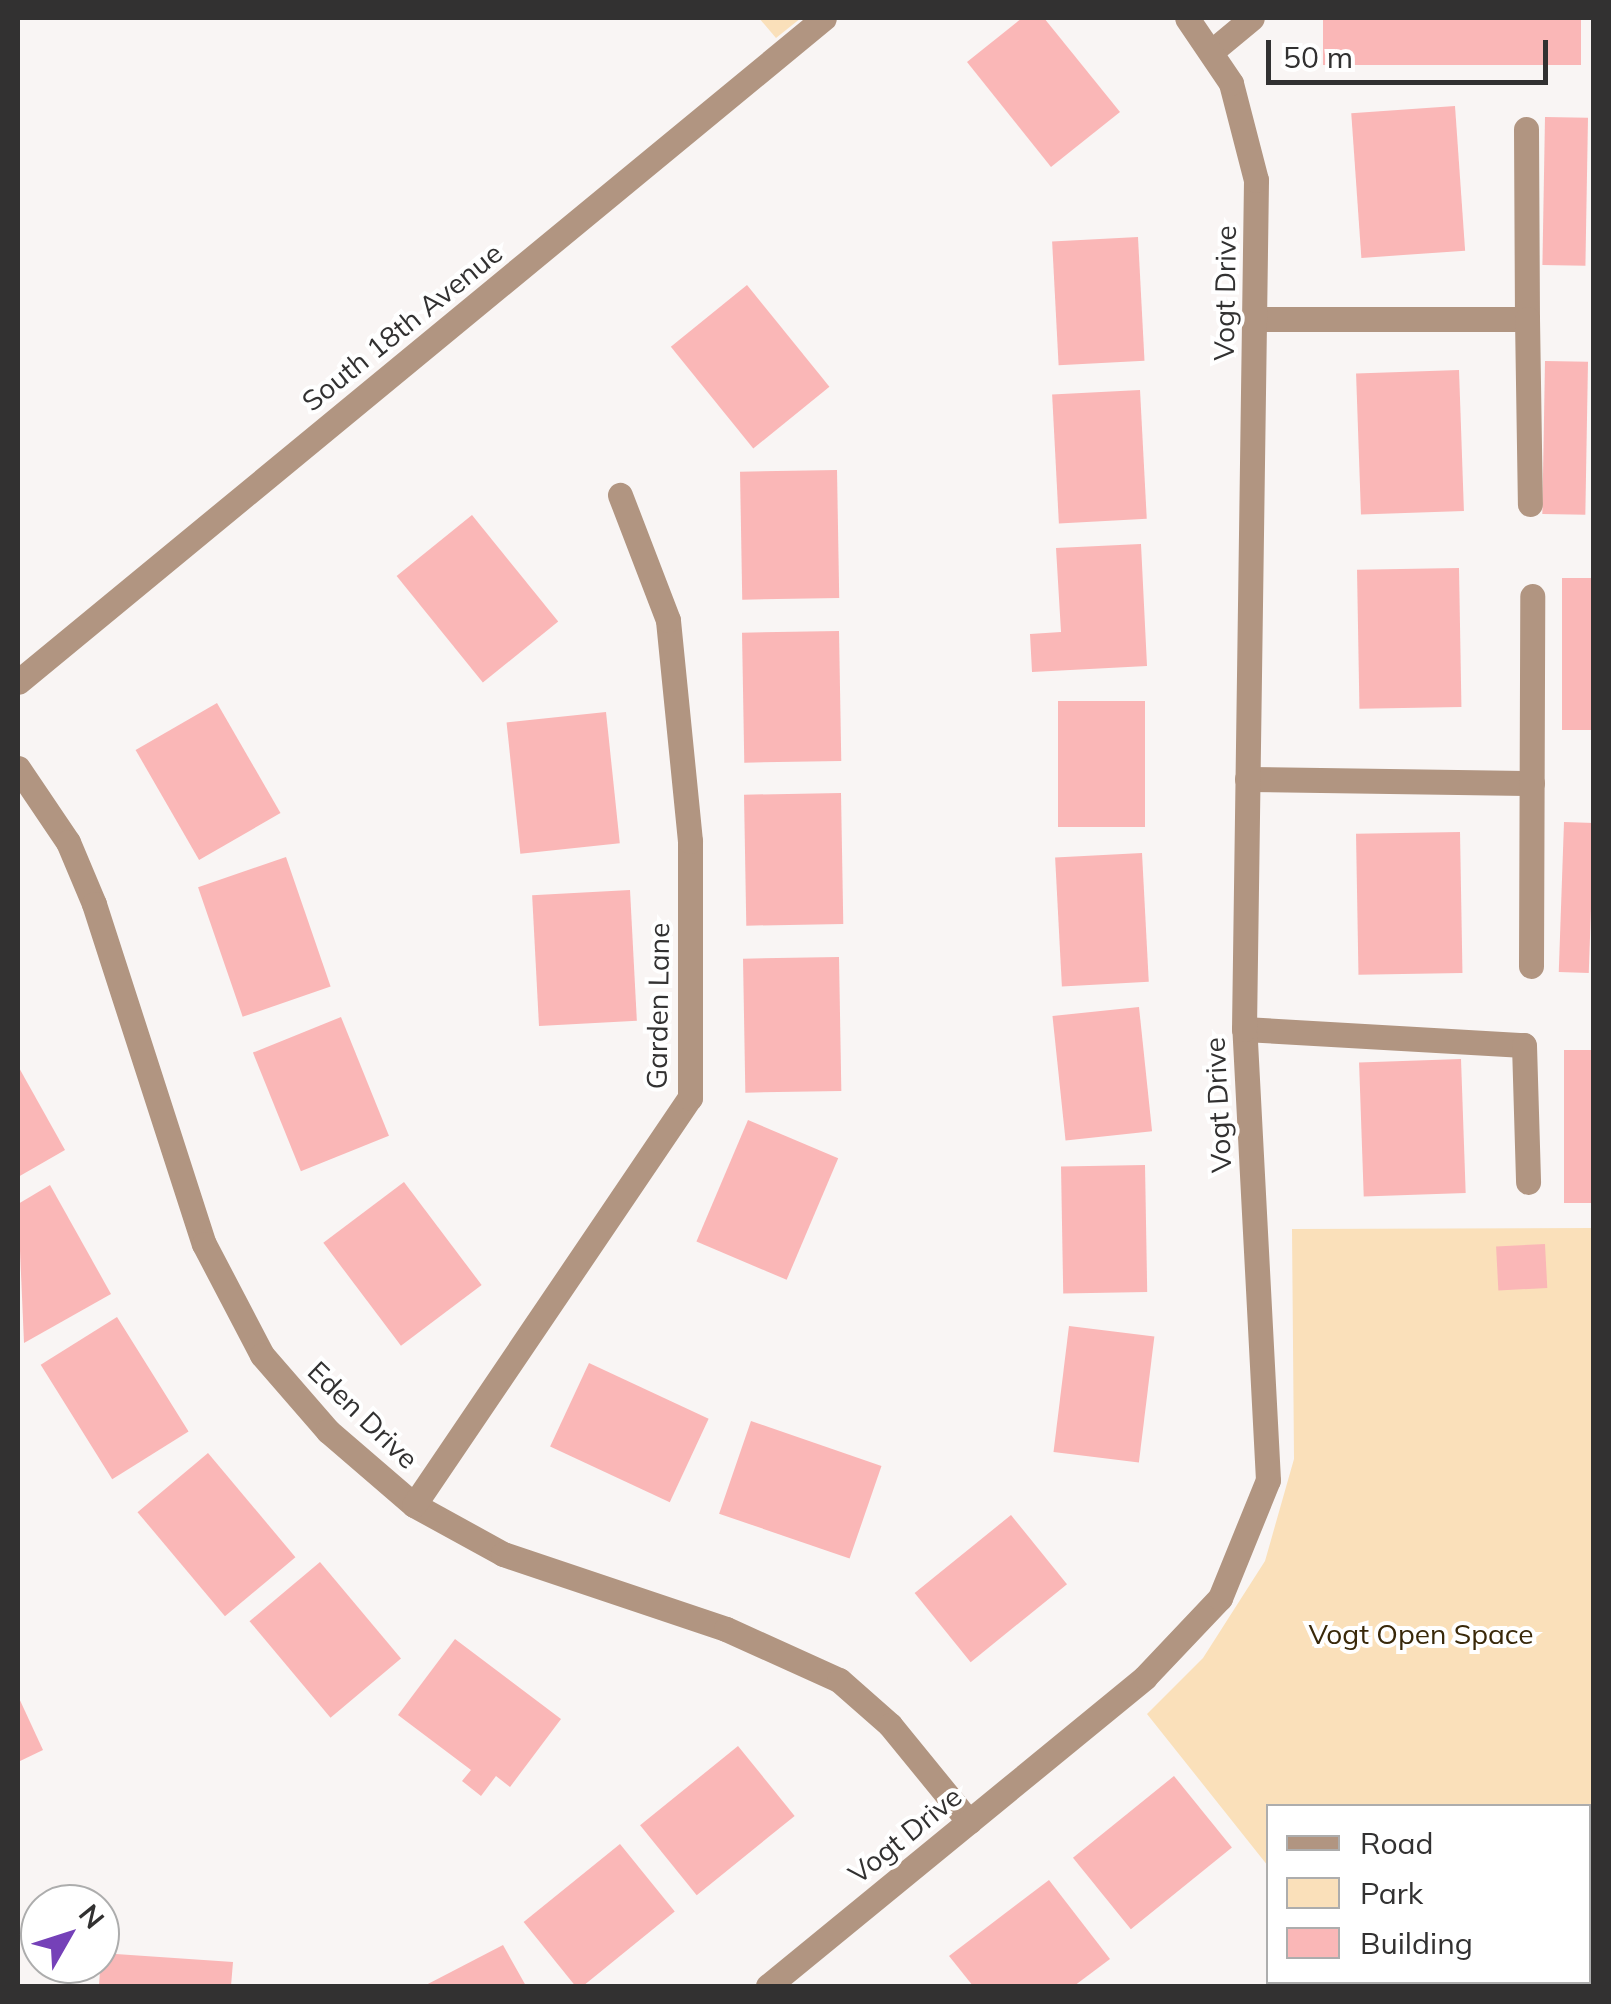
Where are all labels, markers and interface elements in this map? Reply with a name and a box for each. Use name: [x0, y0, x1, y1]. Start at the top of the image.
scale bar: [1271, 20, 1554, 82]
text: 50 m: [1283, 38, 1353, 76]
street label: Vogt Drive: [1207, 225, 1243, 361]
street label: South 18th Avenue: [295, 236, 509, 418]
street label: Garden Lane: [640, 922, 676, 1090]
street label: Vogt Drive: [1198, 1036, 1238, 1174]
street label: Eden Drive: [301, 1354, 425, 1476]
park label: Vogt Open Space: [1308, 1617, 1534, 1651]
street label: Vogt Drive: [842, 1779, 968, 1891]
legend: [1266, 1804, 1591, 1984]
text: Road: [1360, 1824, 1434, 1862]
text: Park: [1360, 1874, 1423, 1912]
north arrow: [20, 1884, 120, 1984]
text: N: [72, 1897, 112, 1935]
text: Building: [1360, 1924, 1473, 1962]

